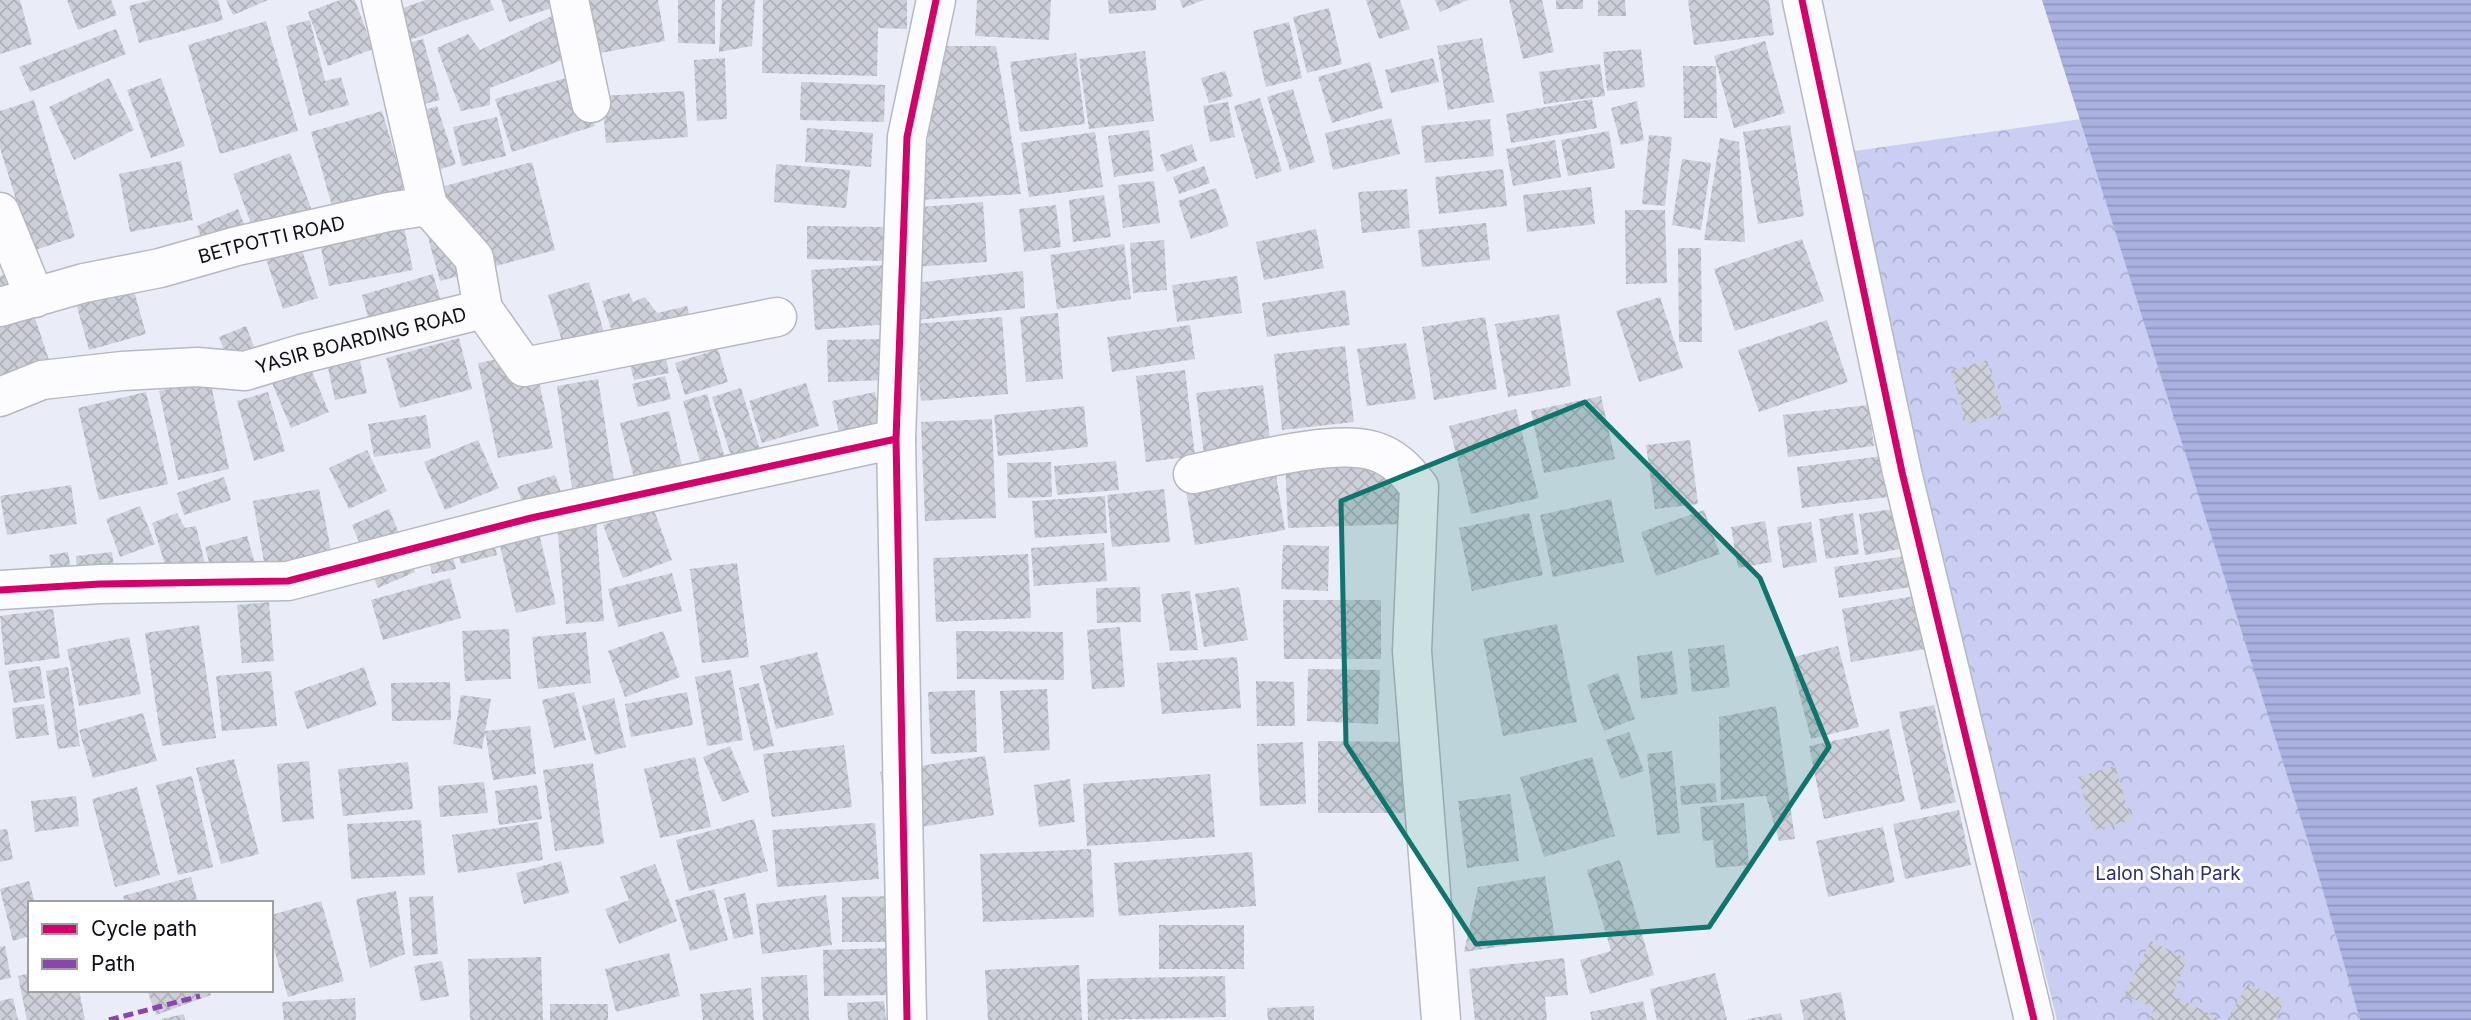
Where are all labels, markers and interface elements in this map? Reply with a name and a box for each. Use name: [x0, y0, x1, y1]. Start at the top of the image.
street label: BETPOTTI ROAD: [196, 211, 347, 269]
street label: YASIR BOARDING ROAD: [253, 303, 469, 379]
park label: Lalon Shah Park: [2095, 862, 2241, 885]
legend: [28, 901, 273, 992]
text: Cycle path: [91, 916, 197, 941]
text: Path: [91, 951, 136, 976]

